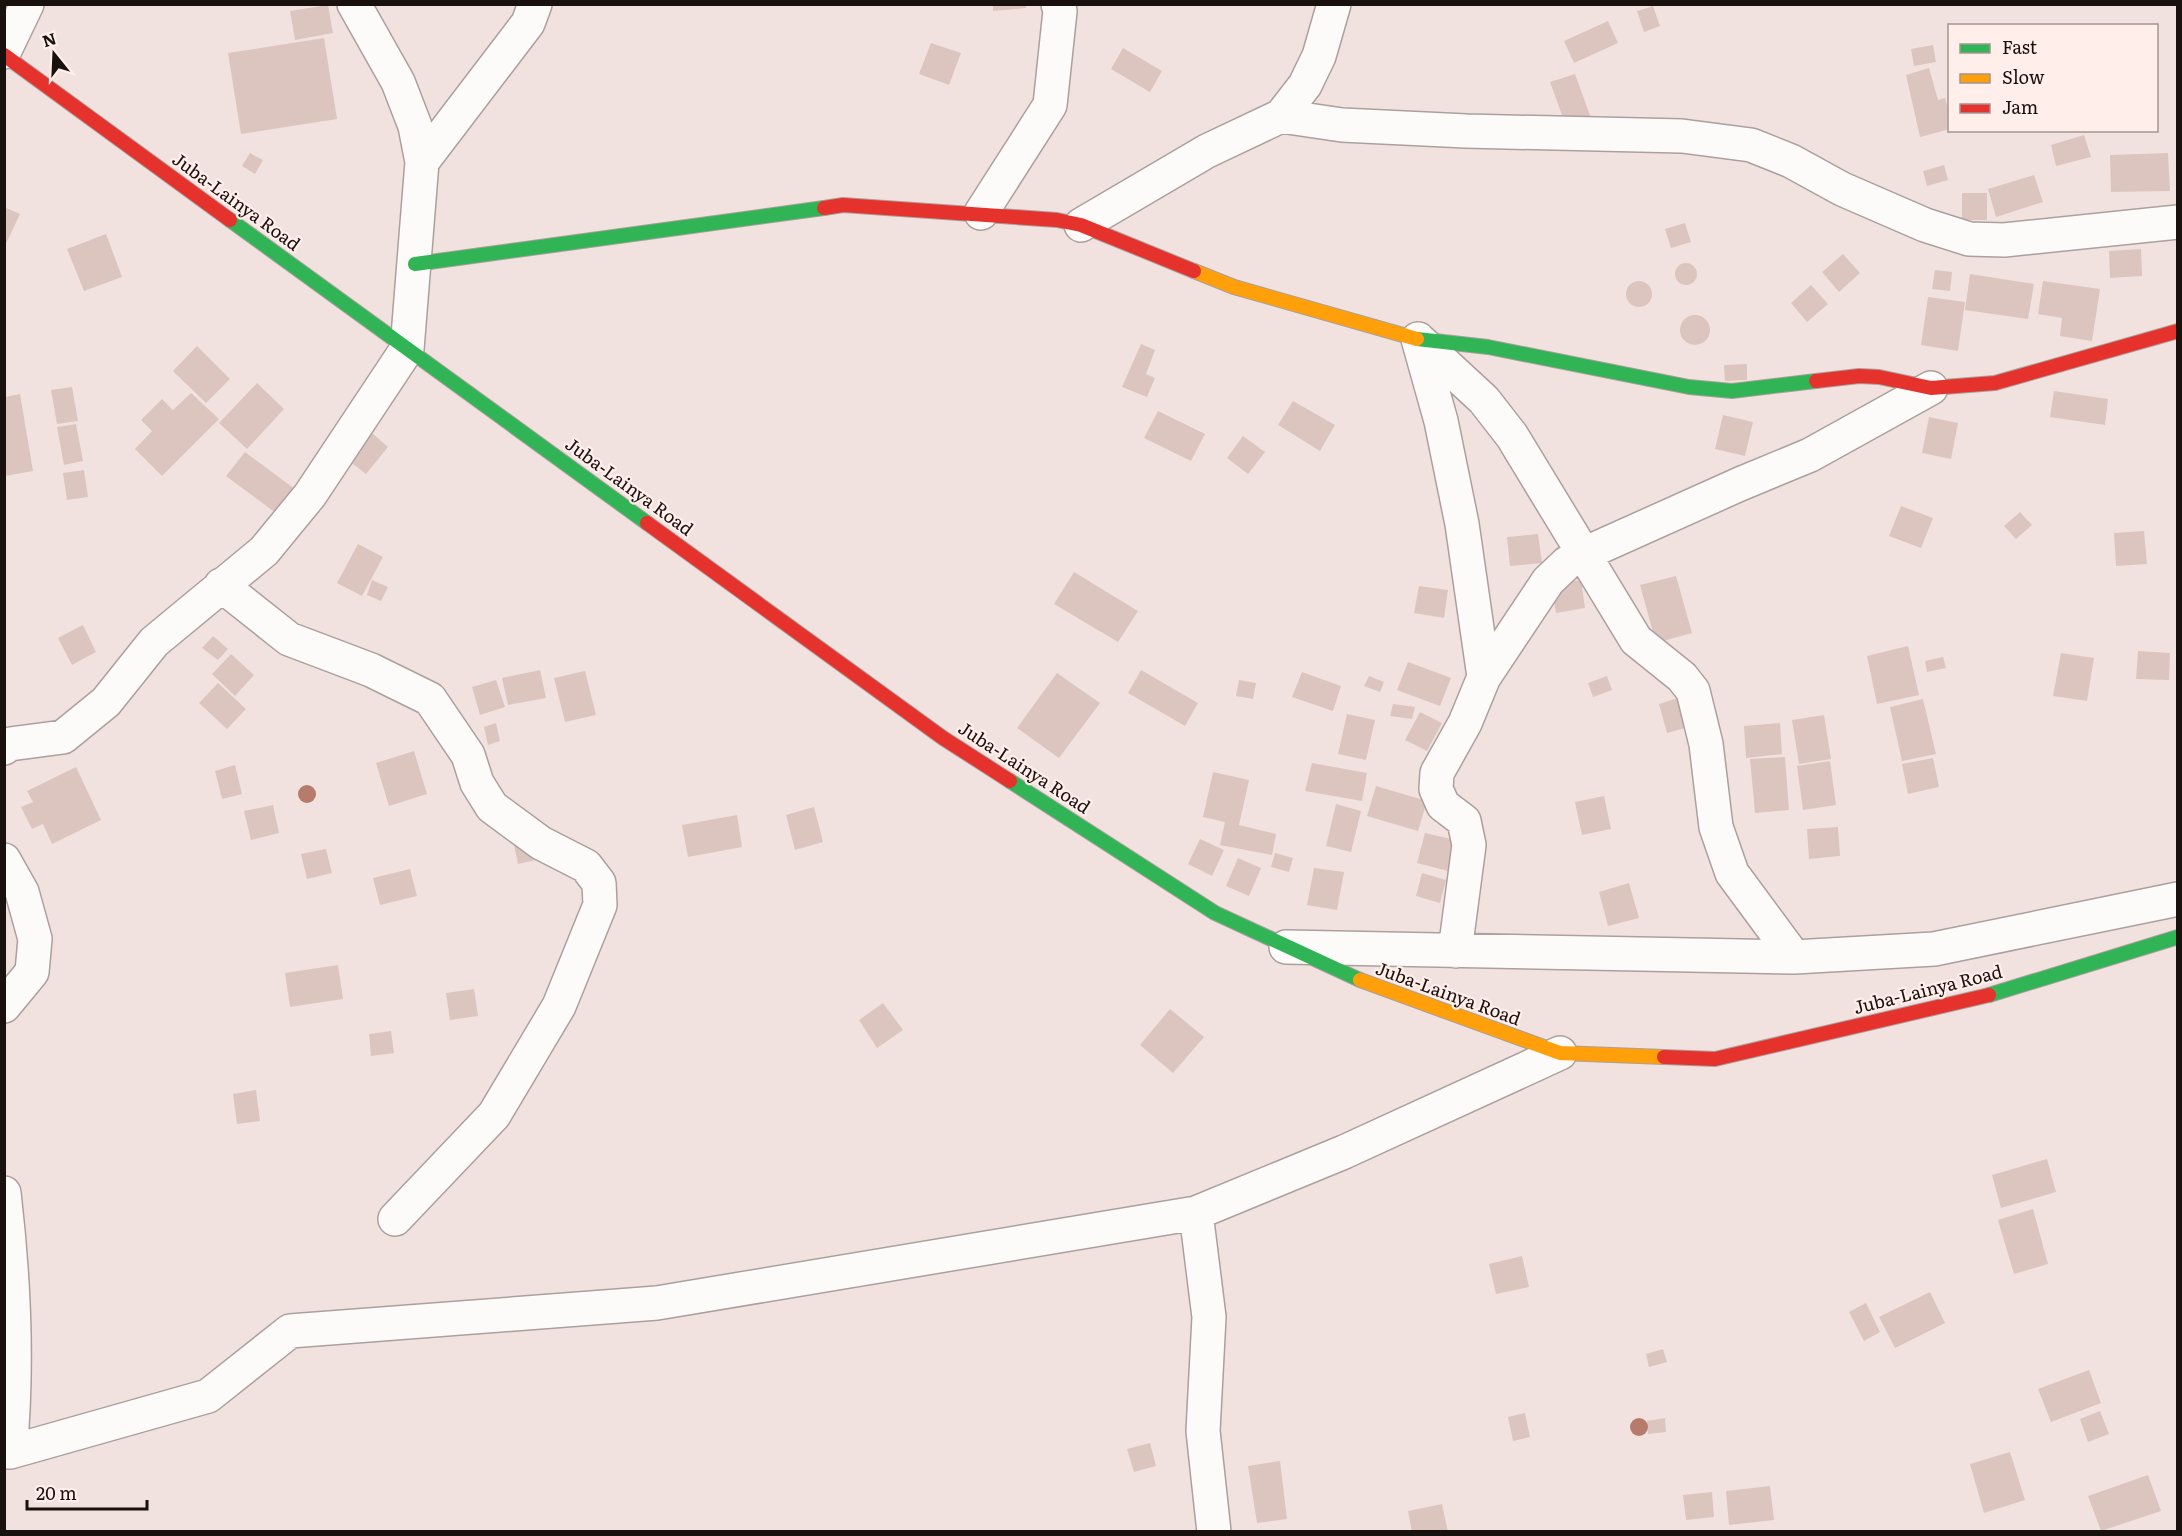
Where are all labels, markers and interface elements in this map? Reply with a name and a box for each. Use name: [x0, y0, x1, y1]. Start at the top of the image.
north arrow: [24, 24, 84, 84]
legend: [1948, 24, 2158, 132]
text: N: [39, 25, 59, 52]
text: Fast: [2002, 33, 2038, 60]
text: Slow: [2002, 63, 2045, 90]
text: Jam: [2002, 93, 2038, 120]
street label: Juba-Lainya Road: [167, 145, 307, 257]
street label: Juba-Lainya Road: [560, 430, 700, 542]
street label: Juba-Lainya Road: [953, 714, 1096, 820]
street label: Juba-Lainya Road: [1372, 954, 1525, 1031]
street label: Juba-Lainya Road: [1850, 957, 2005, 1020]
scale bar: [27, 1473, 147, 1511]
text: 20 m: [36, 1479, 77, 1506]

